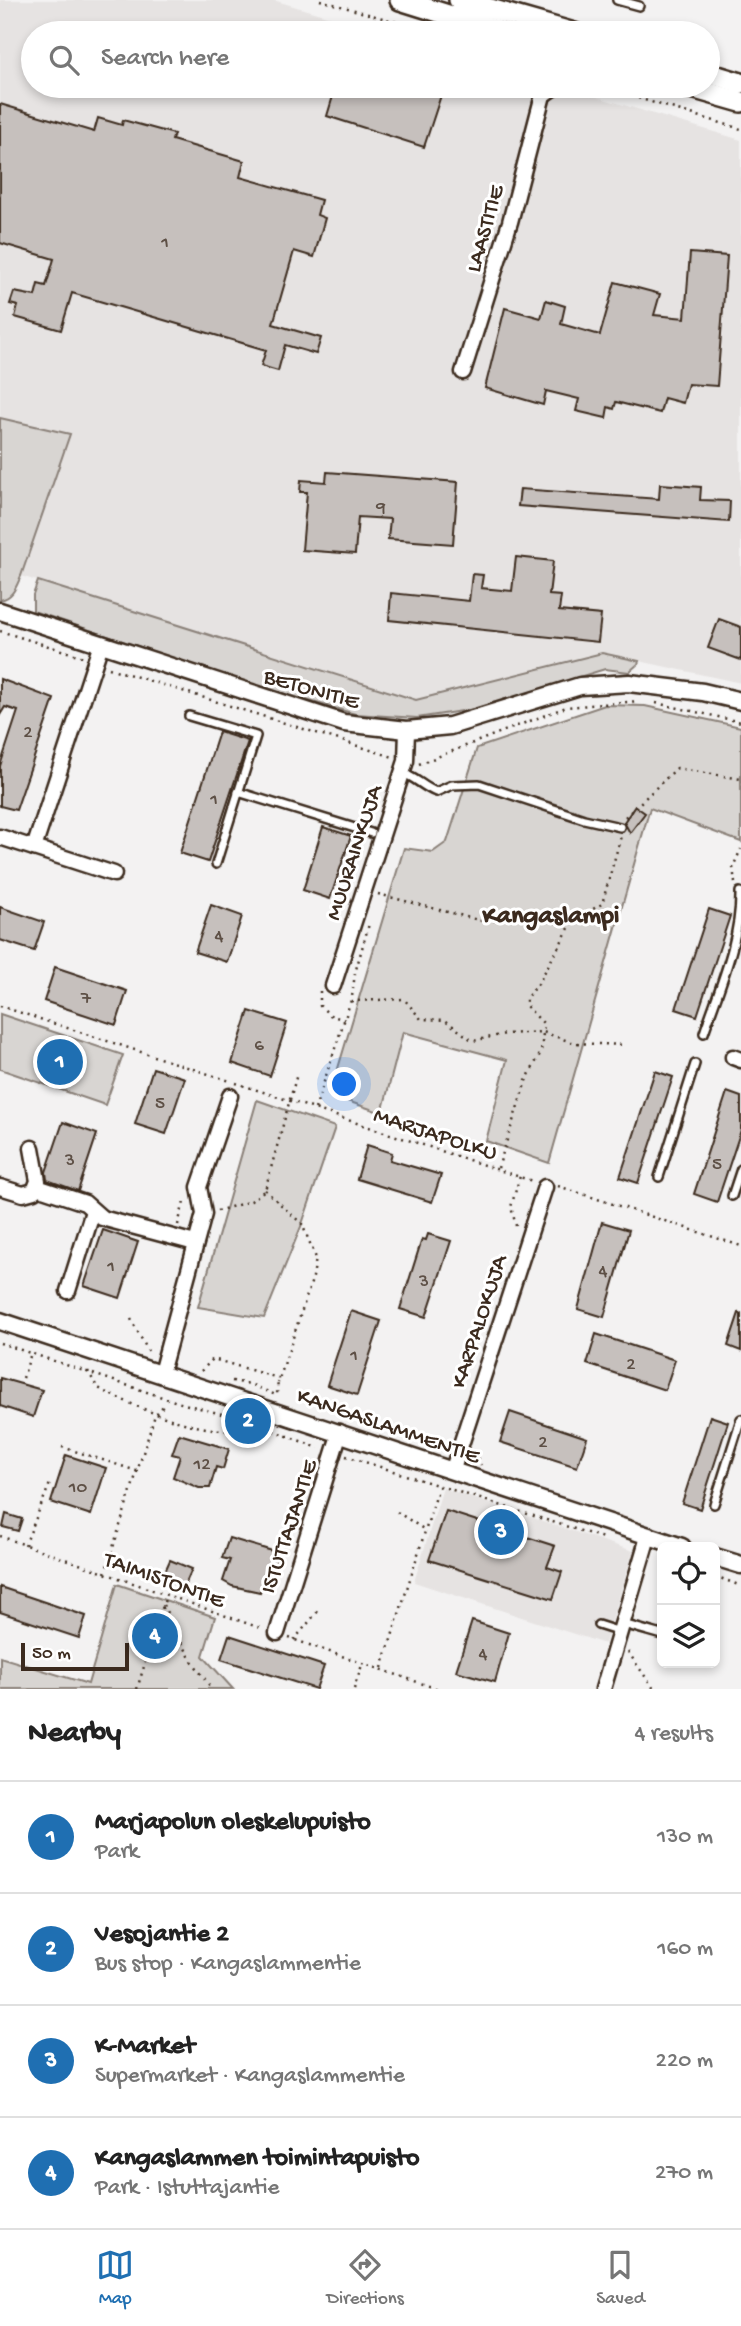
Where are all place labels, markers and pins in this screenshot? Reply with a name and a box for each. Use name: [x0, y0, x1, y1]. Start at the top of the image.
pin: 1: [37, 1036, 83, 1088]
pin: 2: [225, 1395, 271, 1447]
pin: 3: [478, 1506, 524, 1558]
pin: 4: [132, 1610, 178, 1662]

